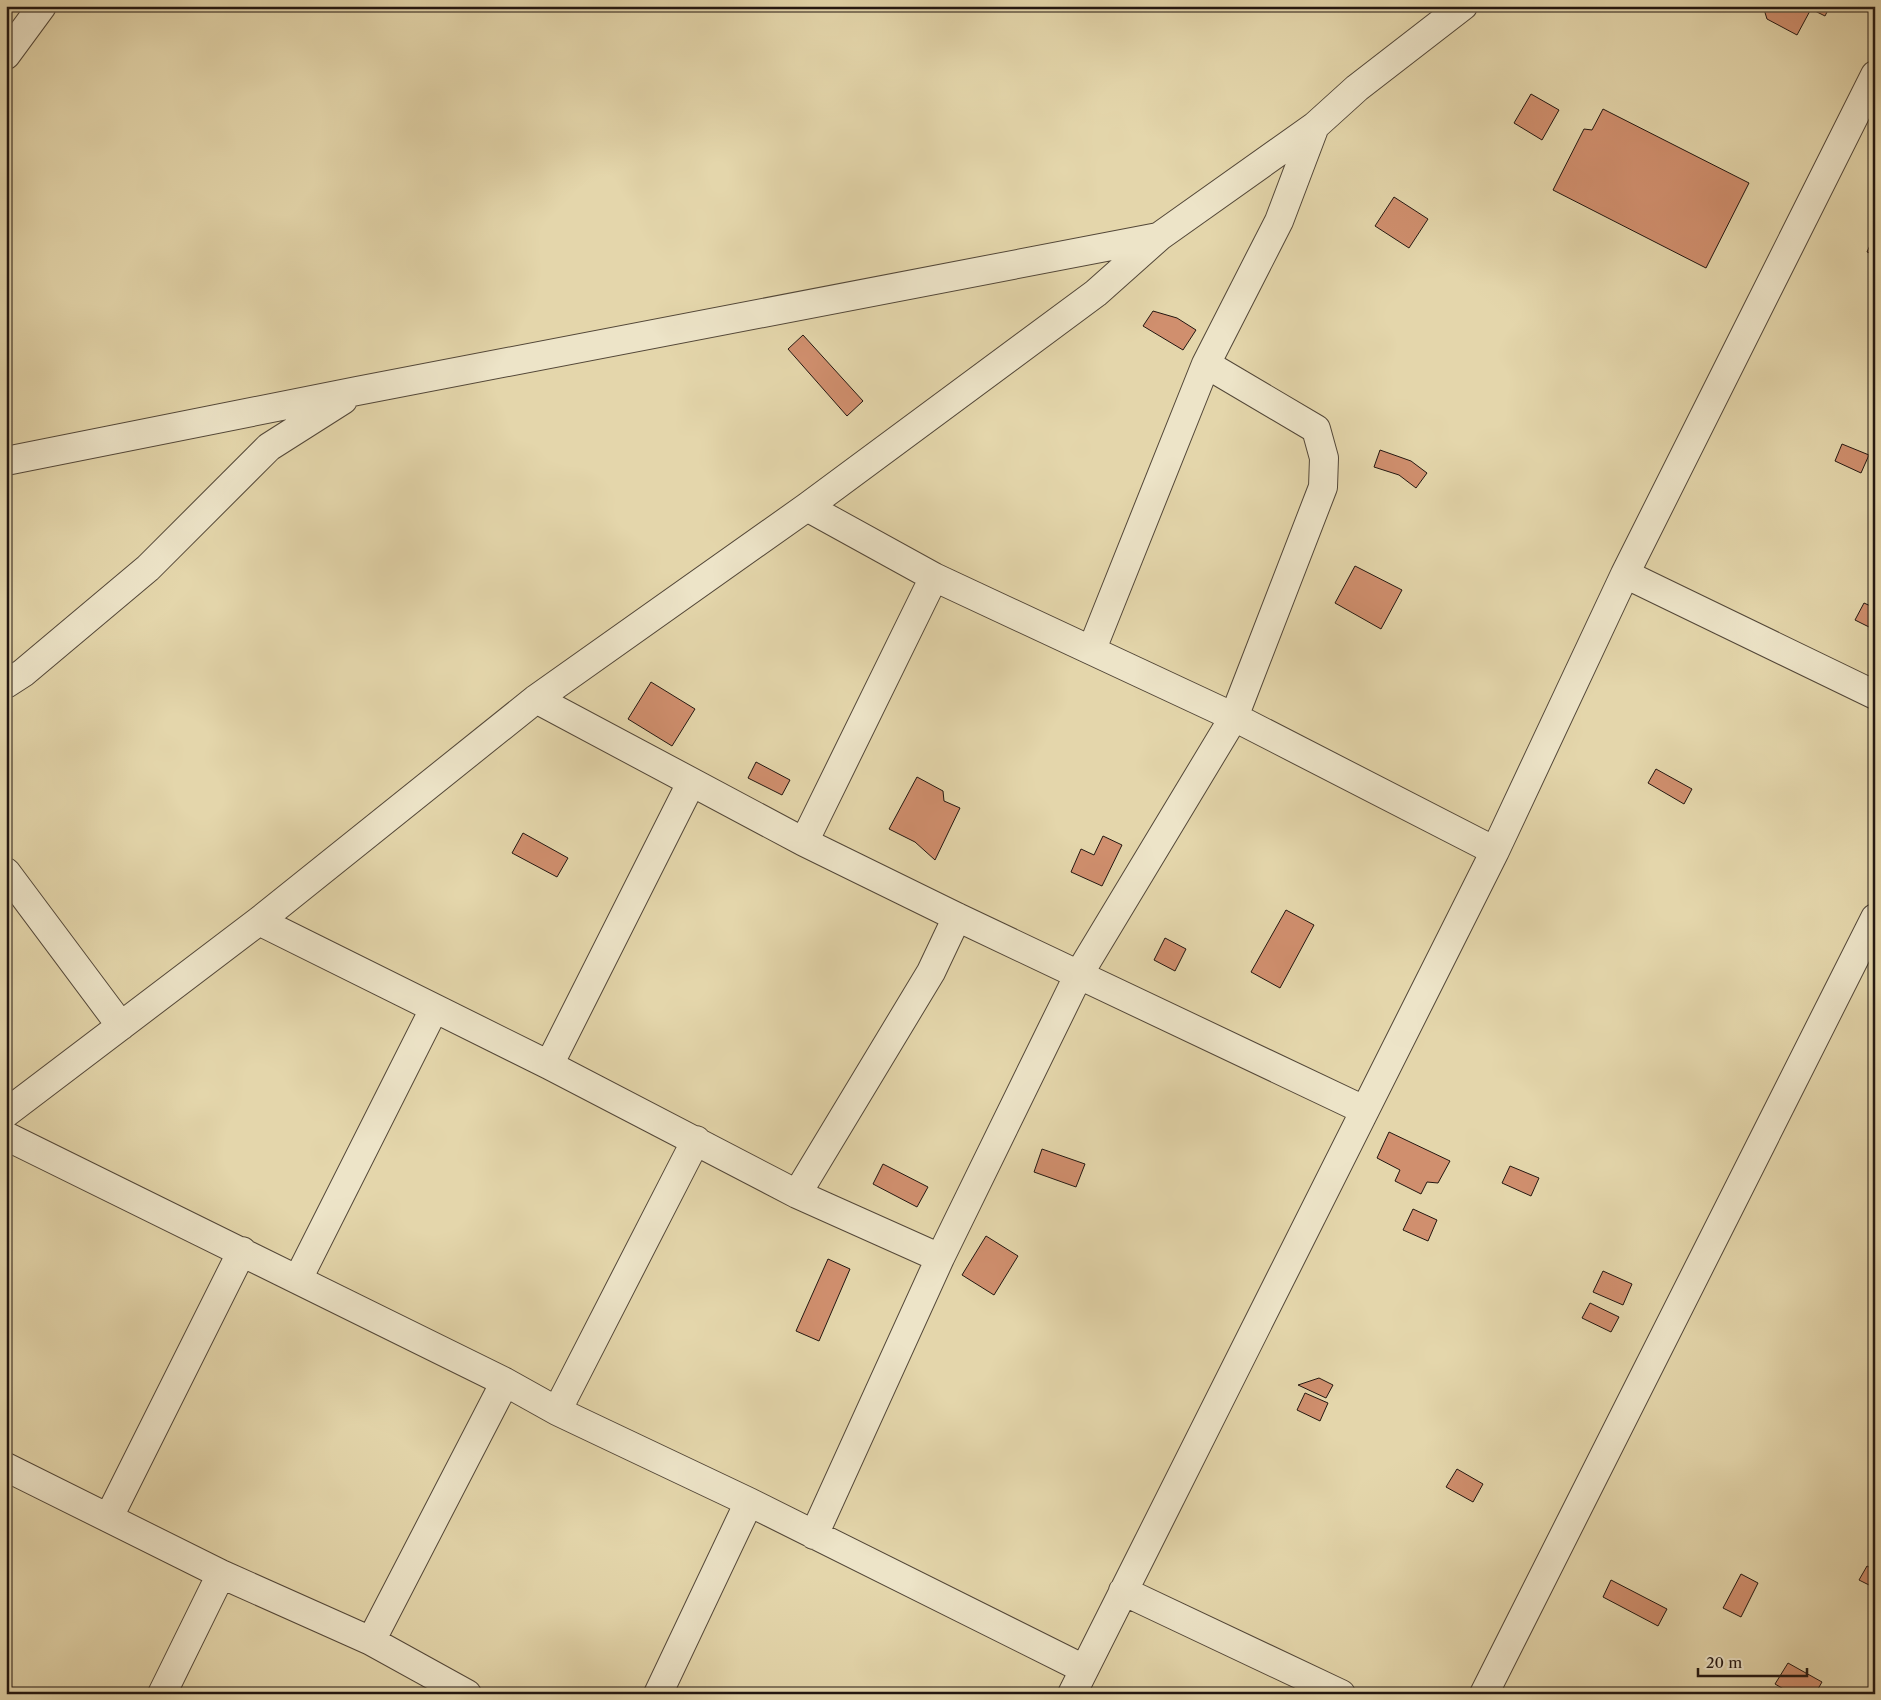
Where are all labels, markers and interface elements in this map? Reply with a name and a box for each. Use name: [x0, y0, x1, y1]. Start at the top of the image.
scale bar: [1698, 1645, 1807, 1677]
text: 20 m: [1706, 1653, 1742, 1672]

